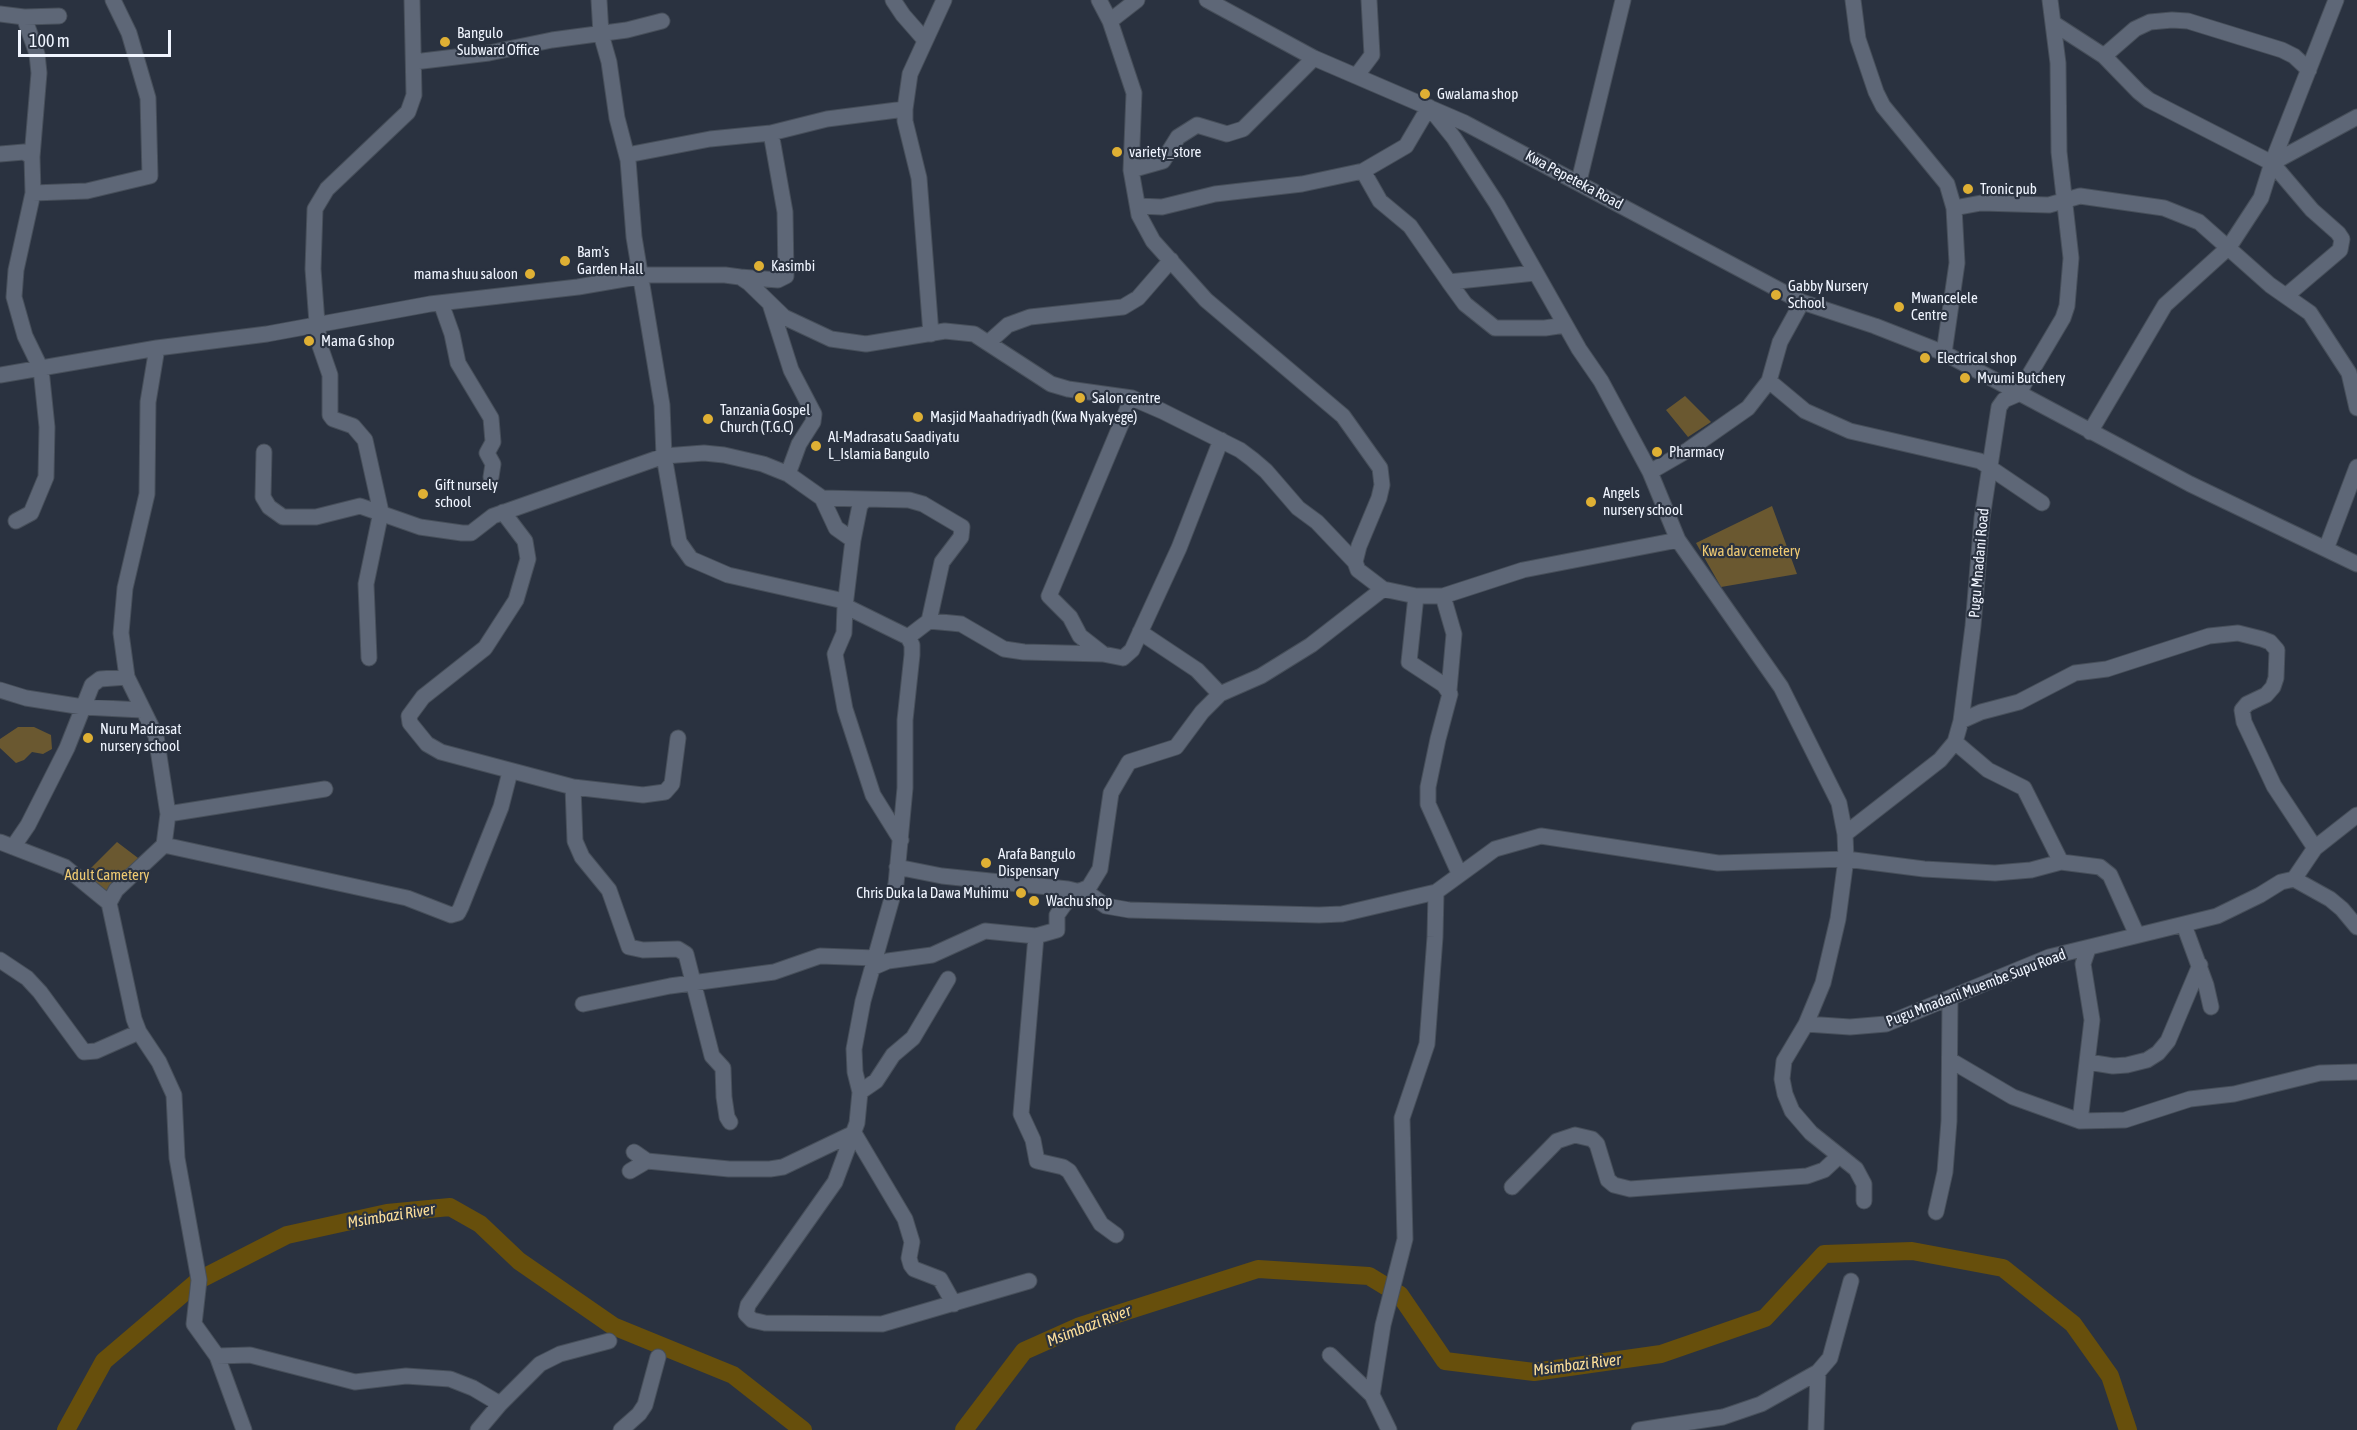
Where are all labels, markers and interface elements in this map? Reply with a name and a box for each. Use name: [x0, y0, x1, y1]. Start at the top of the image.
scale bar: [21, 18, 174, 56]
place label: Bangulo Subward Office: [457, 24, 540, 59]
text: 100 m: [29, 30, 70, 51]
marker: Bangulo Subward Office: [438, 35, 452, 49]
place label: Gwalama shop: [1437, 85, 1518, 103]
marker: Gwalama shop: [1418, 87, 1432, 101]
place label: variety_store: [1129, 143, 1201, 161]
marker: variety_store: [1110, 145, 1124, 159]
street label: Kwa Pepeteka Road: [1522, 147, 1626, 213]
place label: Tronic pub: [1980, 180, 2037, 198]
marker: Tronic pub: [1961, 182, 1975, 196]
place label: Bam's Garden Hall: [577, 243, 643, 278]
marker: Bam's Garden Hall: [558, 254, 572, 268]
place label: Kasimbi: [771, 257, 815, 275]
marker: Kasimbi: [752, 259, 766, 273]
place label: mama shuu saloon: [414, 265, 518, 283]
marker: mama shuu saloon: [523, 267, 537, 281]
place label: Gabby Nursery School: [1788, 277, 1868, 312]
marker: Gabby Nursery School: [1769, 288, 1783, 302]
place label: Mwancelele Centre: [1911, 289, 1978, 324]
marker: Mwancelele Centre: [1892, 300, 1906, 314]
place label: Mama G shop: [321, 332, 395, 350]
marker: Mama G shop: [302, 334, 316, 348]
place label: Electrical shop: [1937, 349, 2017, 367]
marker: Electrical shop: [1918, 351, 1932, 365]
place label: Mvumi Butchery: [1977, 369, 2066, 387]
marker: Mvumi Butchery: [1958, 371, 1972, 385]
place label: Salon centre: [1092, 389, 1161, 407]
marker: Salon centre: [1073, 391, 1087, 405]
place label: Tanzania Gospel Church (T.G.C): [720, 401, 810, 436]
place label: Masjid Maahadriyadh (Kwa Nyakyege): [930, 408, 1137, 426]
marker: Masjid Maahadriyadh (Kwa Nyakyege): [911, 410, 925, 424]
marker: Tanzania Gospel Church (T.G.C): [701, 412, 715, 426]
place label: Al-Madrasatu Saadiyatu L_Islamia Bangulo: [828, 428, 960, 463]
marker: Al-Madrasatu Saadiyatu L_Islamia Bangulo: [809, 439, 823, 453]
place label: Pharmacy: [1669, 443, 1725, 461]
marker: Pharmacy: [1650, 445, 1664, 459]
place label: Gift nursely school: [435, 476, 498, 511]
place label: Angels nursery school: [1603, 484, 1683, 519]
marker: Gift nursely school: [416, 487, 430, 501]
marker: Angels nursery school: [1584, 495, 1598, 509]
street label: Pugu Mnadani Road: [1965, 507, 1993, 619]
park label: Kwa dav cemetery: [1702, 542, 1800, 560]
place label: Nuru Madrasat nursery school: [100, 720, 182, 755]
marker: Nuru Madrasat nursery school: [81, 731, 95, 745]
place label: Arafa Bangulo Dispensary: [998, 845, 1076, 880]
marker: Arafa Bangulo Dispensary: [979, 856, 993, 870]
park label: Adult Cametery: [65, 866, 149, 884]
place label: Chris Duka la Dawa Muhimu: [856, 884, 1009, 902]
marker: Chris Duka la Dawa Muhimu: [1014, 886, 1028, 900]
place label: Wachu shop: [1046, 892, 1112, 910]
marker: Wachu shop: [1027, 894, 1041, 908]
street label: Pugu Mnadani Muembe Supu Road: [1884, 945, 2068, 1031]
water label: Msimbazi River: [346, 1200, 436, 1232]
water label: Msimbazi River: [1044, 1301, 1134, 1351]
water label: Msimbazi River: [1532, 1350, 1622, 1380]

